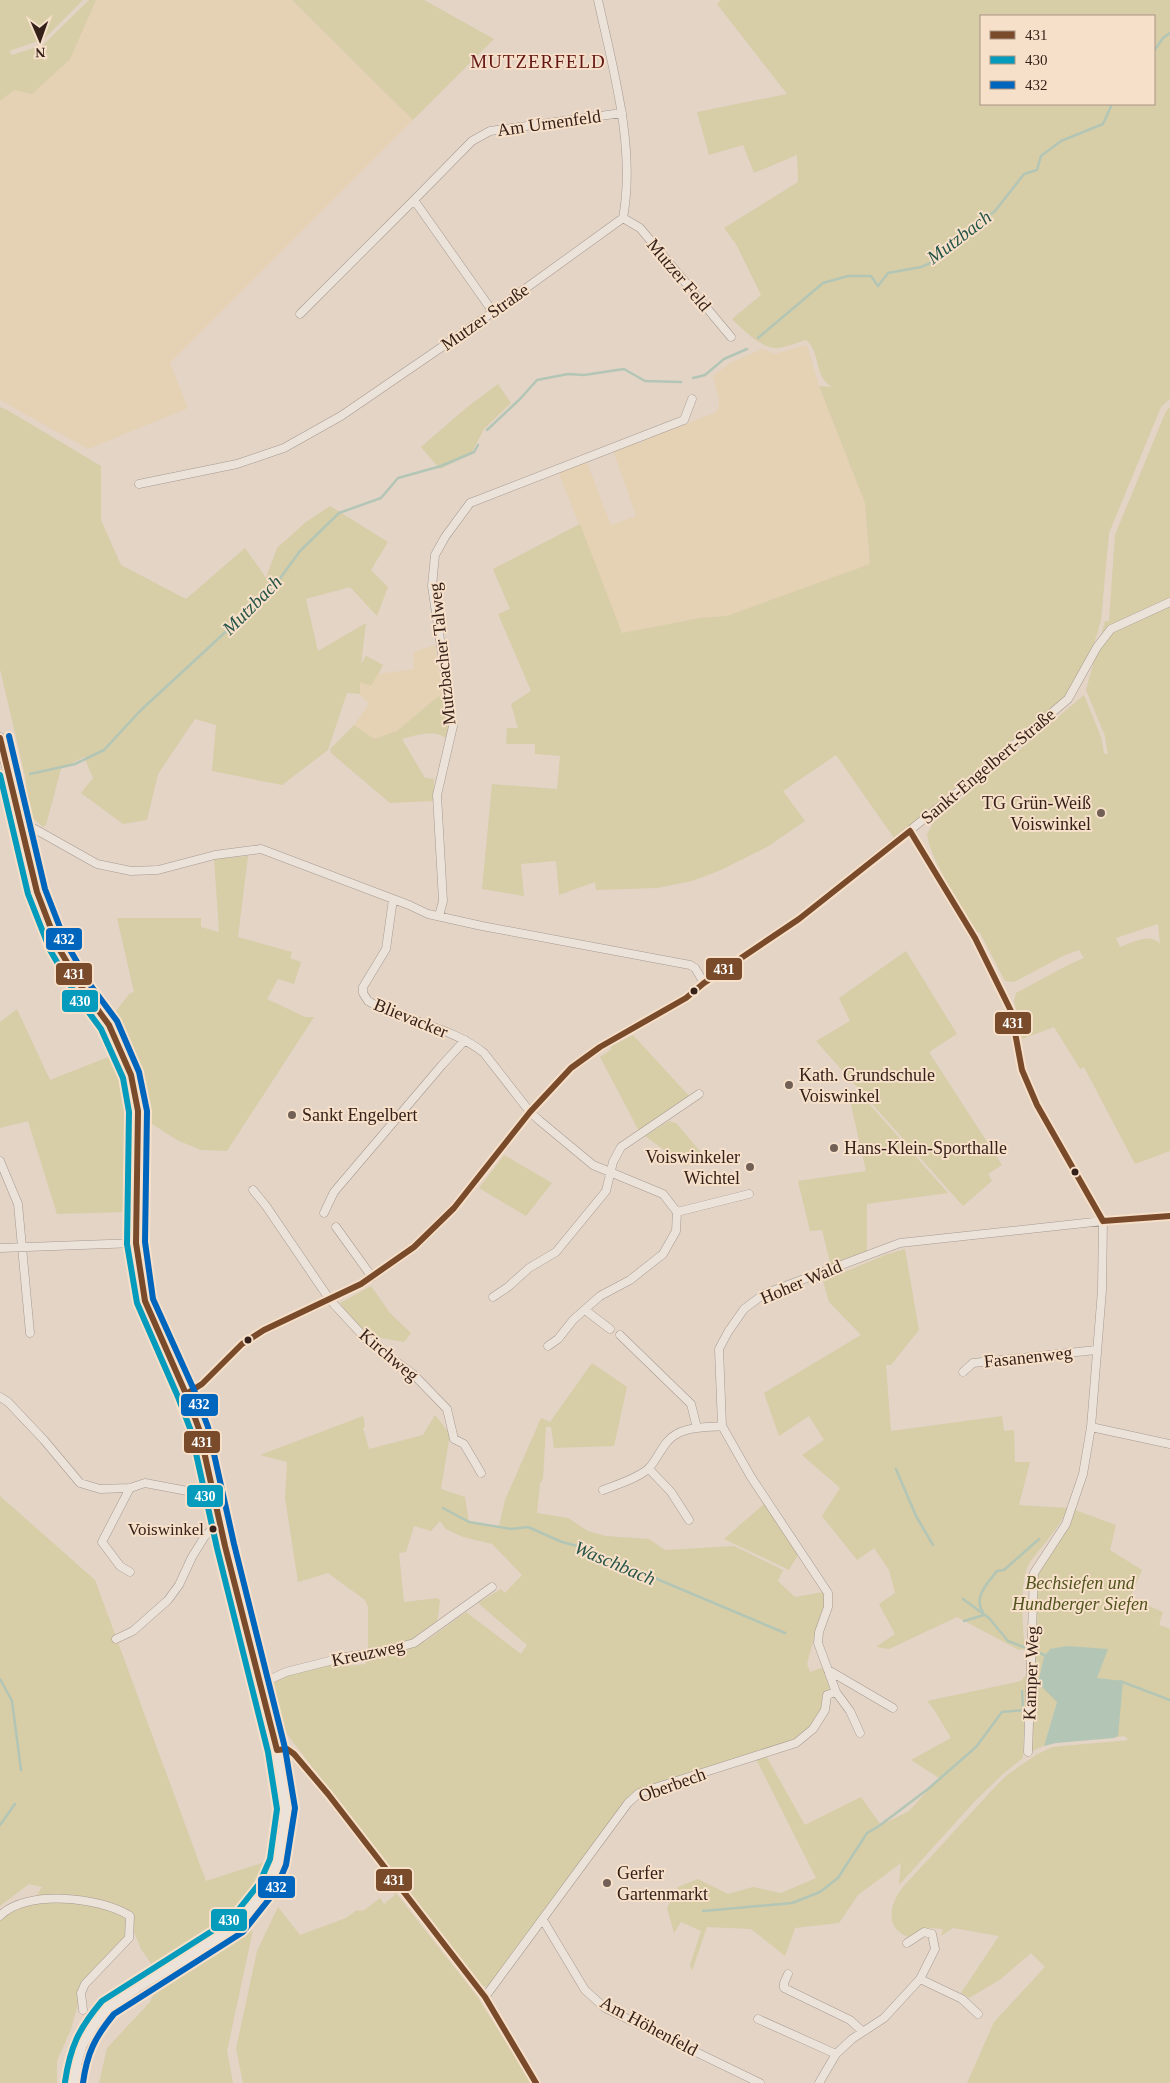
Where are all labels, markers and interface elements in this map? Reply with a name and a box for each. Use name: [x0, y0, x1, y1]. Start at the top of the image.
north arrow: [15, 15, 65, 65]
legend: [980, 15, 1155, 105]
text: 431: [1025, 27, 1048, 43]
text: N: [35, 45, 46, 60]
district label: MUTZERFELD: [470, 51, 606, 72]
text: 430: [1025, 52, 1048, 68]
text: 432: [1025, 77, 1048, 93]
street label: Am Urnenfeld: [496, 106, 602, 140]
water label: Mutzbach: [922, 206, 995, 269]
street label: Mutzer Feld: [643, 235, 715, 315]
street label: Mutzer Straße: [437, 279, 533, 355]
water label: Mutzbach: [217, 571, 286, 640]
street label: Mutzbacher Talweg: [425, 582, 459, 726]
street label: Sankt-Engelbert-Straße: [917, 704, 1059, 828]
place label: TG Grün-Weiß Voiswinkel: [982, 793, 1091, 834]
marker: TG Grün-Weiß Voiswinkel: [1095, 807, 1107, 819]
line badge: 432: [45, 927, 83, 951]
text: 432: [54, 932, 75, 947]
line badge: 431: [705, 957, 743, 981]
line badge: 431: [55, 962, 93, 986]
text: 431: [714, 962, 735, 977]
text: 431: [64, 967, 85, 982]
unlabelled marker: [689, 986, 699, 996]
line badge: 430: [61, 989, 99, 1013]
text: 430: [70, 994, 91, 1009]
street label: Blievacker: [371, 994, 451, 1042]
line badge: 431: [994, 1011, 1032, 1035]
text: 431: [1003, 1016, 1024, 1031]
place label: Kath. Grundschule Voiswinkel: [799, 1065, 935, 1106]
marker: Kath. Grundschule Voiswinkel: [783, 1079, 795, 1091]
place label: Sankt Engelbert: [302, 1105, 417, 1125]
marker: Sankt Engelbert: [286, 1109, 298, 1121]
place label: Hans-Klein-Sporthalle: [844, 1138, 1007, 1158]
marker: Hans-Klein-Sporthalle: [828, 1142, 840, 1154]
place label: Voiswinkeler Wichtel: [645, 1147, 740, 1188]
marker: Voiswinkeler Wichtel: [744, 1161, 756, 1173]
unlabelled marker: [1070, 1167, 1080, 1177]
street label: Hoher Wald: [757, 1256, 845, 1308]
street label: Kirchweg: [355, 1325, 423, 1385]
unlabelled marker: [243, 1335, 253, 1345]
street label: Fasanenweg: [983, 1342, 1073, 1372]
line badge: 432: [180, 1393, 219, 1417]
text: 432: [189, 1397, 210, 1412]
line badge: 431: [183, 1430, 221, 1454]
text: 431: [192, 1435, 213, 1450]
line badge: 430: [186, 1484, 224, 1508]
text: 430: [195, 1489, 216, 1504]
place label: Voiswinkel: [128, 1520, 204, 1539]
marker: Voiswinkel: [208, 1524, 218, 1534]
water label: Waschbach: [571, 1537, 659, 1589]
park label: Bechsiefen und Hundberger Siefen: [1011, 1573, 1148, 1614]
street label: Kamper Weg: [1019, 1625, 1043, 1721]
street label: Kreuzweg: [330, 1636, 406, 1670]
street label: Oberbech: [636, 1764, 708, 1806]
place label: Gerfer Gartenmarkt: [617, 1863, 708, 1904]
line badge: 431: [375, 1868, 413, 1892]
text: 431: [384, 1873, 405, 1888]
line badge: 432: [257, 1875, 296, 1899]
marker: Gerfer Gartenmarkt: [601, 1877, 613, 1889]
text: 432: [266, 1880, 287, 1895]
line badge: 430: [210, 1908, 248, 1932]
text: 430: [219, 1913, 240, 1928]
street label: Am Höhenfeld: [597, 1992, 701, 2060]

